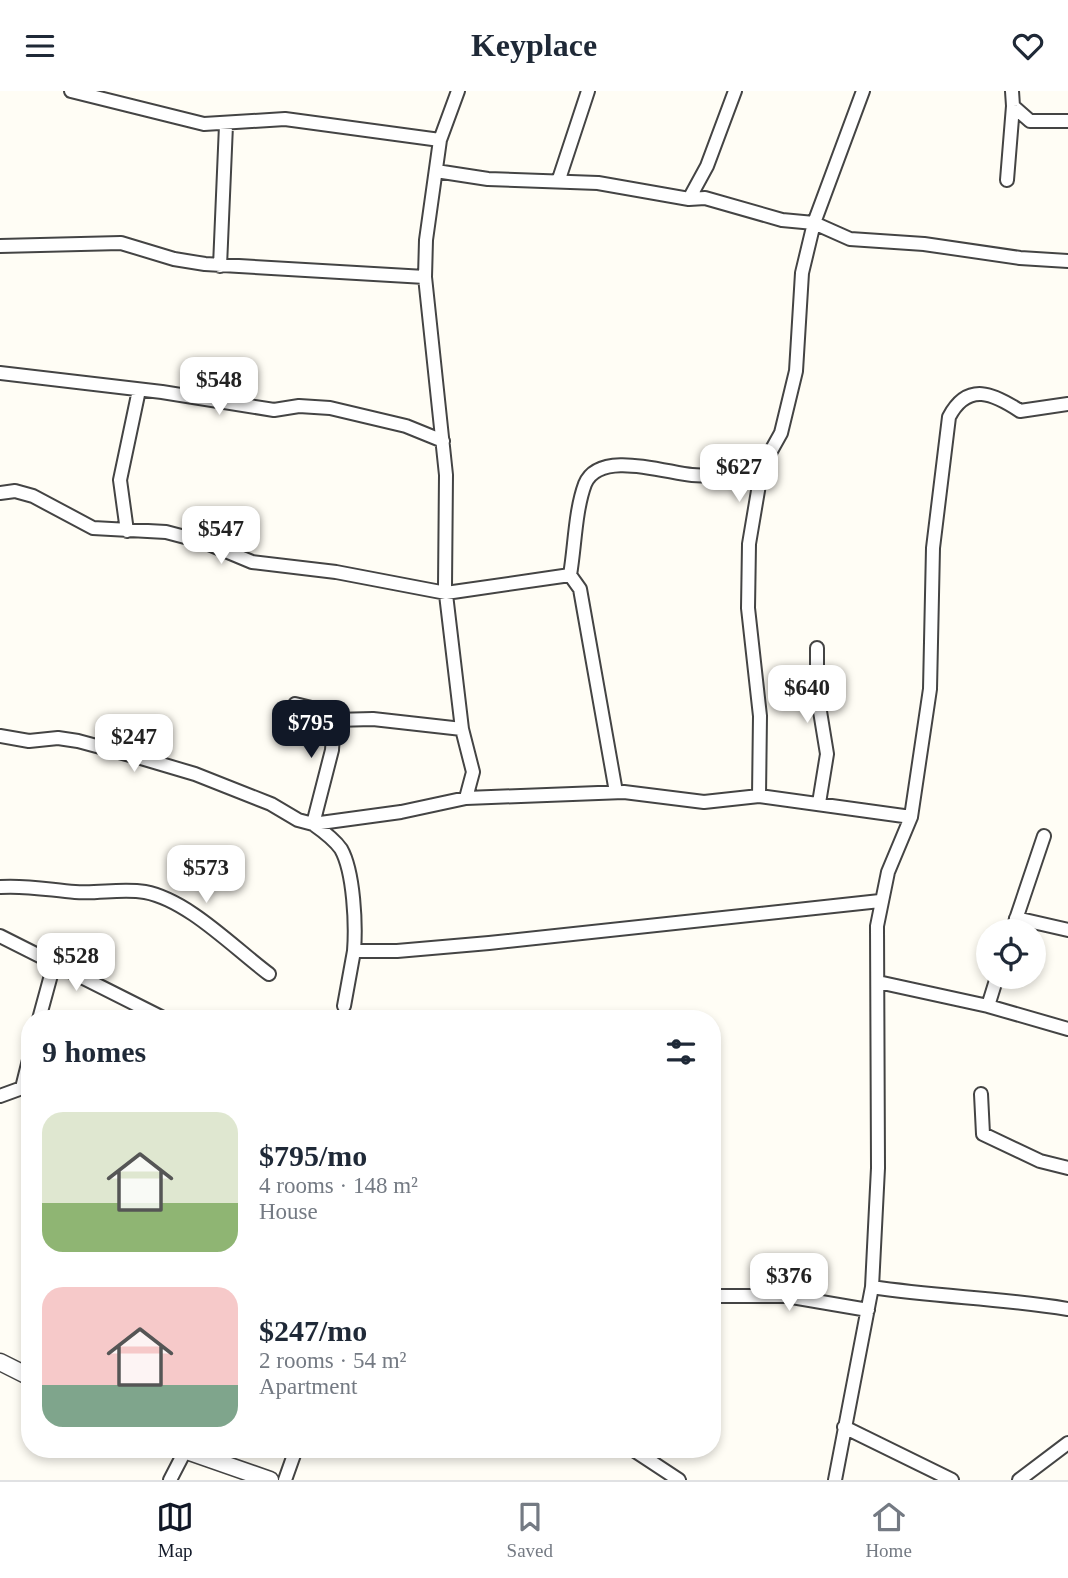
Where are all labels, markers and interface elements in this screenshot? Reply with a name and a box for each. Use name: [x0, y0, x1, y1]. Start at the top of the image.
icon: menu: [21, 27, 59, 65]
text: Keyplace: [471, 27, 597, 63]
icon: heart: [1009, 27, 1047, 65]
pin: $548: [178, 357, 260, 417]
text: $548: [196, 367, 242, 392]
pin: $627: [698, 445, 780, 504]
text: $627: [716, 454, 762, 479]
pin: $547: [180, 507, 262, 566]
text: $547: [198, 516, 244, 541]
pin: $640: [766, 665, 848, 725]
text: $640: [784, 675, 830, 700]
pin: $795: [270, 701, 352, 760]
text: $795: [288, 710, 334, 735]
pin: $247: [93, 715, 175, 774]
text: $247: [111, 724, 157, 749]
pin: $573: [165, 845, 247, 905]
text: $573: [183, 855, 229, 880]
map controls: [976, 919, 1046, 989]
button: locate: [976, 919, 1046, 989]
pin: $528: [35, 933, 117, 993]
text: $528: [53, 943, 99, 968]
icon: filters: [662, 1033, 700, 1071]
text: 9 homes: [42, 1035, 146, 1068]
text: $795/mo: [259, 1139, 367, 1172]
icon: home: [98, 1140, 182, 1224]
text: 4 rooms · 148 m²: [259, 1173, 418, 1198]
text: House: [259, 1199, 318, 1224]
pin: $376: [748, 1253, 830, 1313]
text: $376: [766, 1263, 812, 1288]
text: $247/mo: [259, 1314, 367, 1347]
icon: home: [98, 1315, 182, 1399]
text: 2 rooms · 54 m²: [259, 1348, 406, 1373]
text: Apartment: [259, 1374, 357, 1399]
tab: Map: [156, 1498, 194, 1562]
tab: Saved: [507, 1498, 553, 1562]
tab: Home: [865, 1498, 912, 1562]

